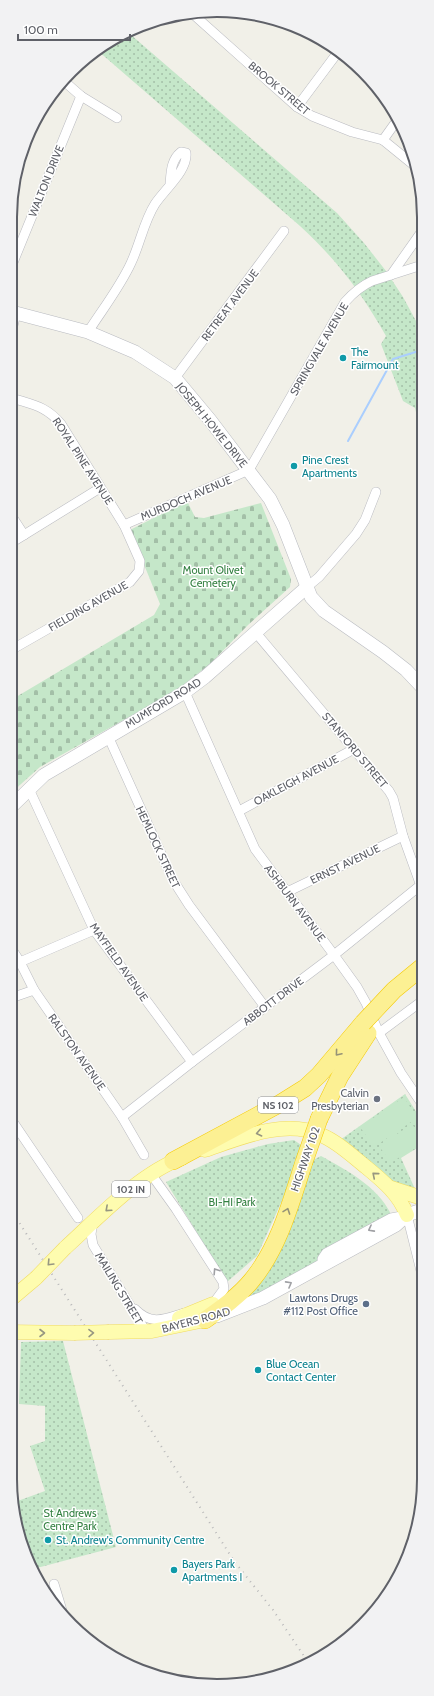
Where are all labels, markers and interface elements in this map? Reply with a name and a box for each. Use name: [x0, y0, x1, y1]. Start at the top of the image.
scale bar: [18, 16, 130, 42]
text: 100 m: [24, 22, 58, 37]
street label: BROOK STREET: [245, 58, 313, 118]
street label: WALTON DRIVE: [25, 143, 67, 219]
street label: RETREAT AVENUE: [198, 266, 262, 344]
street label: SPRINGVALE AVENUE: [287, 300, 351, 398]
place label: The Fairmount: [351, 345, 399, 372]
marker: The Fairmount: [338, 353, 348, 363]
street label: JOSEPH HOWE DRIVE: [173, 379, 251, 470]
street label: ROYAL PINE AVENUE: [50, 415, 116, 507]
place label: Pine Crest Apartments: [302, 453, 357, 480]
marker: Pine Crest Apartments: [289, 461, 299, 471]
street label: MURDOCH AVENUE: [138, 472, 234, 524]
park label: Mount Olivet Cemetery: [183, 563, 244, 590]
street label: FIELDING AVENUE: [46, 578, 130, 634]
street label: MUMFORD ROAD: [122, 675, 204, 731]
street label: STANFORD STREET: [319, 709, 391, 791]
street label: OAKLEIGH AVENUE: [251, 752, 341, 808]
street label: HEMLOCK STREET: [133, 804, 183, 890]
street label: ERNST AVENUE: [308, 841, 382, 887]
street label: ASHBURN AVENUE: [261, 862, 329, 944]
street label: MAYFIELD AVENUE: [87, 920, 151, 1004]
street label: ABBOTT DRIVE: [240, 974, 306, 1028]
street label: RALSTON AVENUE: [45, 1011, 109, 1093]
one-way arrow: [336, 1049, 343, 1056]
place label: Calvin Presbyterian: [311, 1086, 369, 1113]
marker: Calvin Presbyterian: [372, 1094, 382, 1104]
road number: NS 102: [258, 1097, 298, 1113]
street label: HIGHWAY 102: [287, 1125, 323, 1193]
one-way arrow: [256, 1129, 263, 1137]
one-way arrow: [372, 1172, 379, 1179]
road number: 102 IN: [112, 1181, 150, 1197]
park label: BI-HI Park: [209, 1195, 256, 1209]
one-way arrow: [105, 1205, 112, 1212]
one-way arrow: [283, 1208, 291, 1215]
one-way arrow: [368, 1224, 375, 1232]
street label: MAILING STREET: [92, 1249, 146, 1327]
one-way arrow: [48, 1258, 55, 1266]
one-way arrow: [213, 1268, 220, 1275]
one-way arrow: [285, 1281, 292, 1288]
place label: Lawtons Drugs #112 Post Office: [283, 1291, 358, 1318]
marker: Lawtons Drugs #112 Post Office: [361, 1299, 371, 1309]
street label: BAYERS ROAD: [160, 1304, 232, 1336]
one-way arrow: [39, 1328, 45, 1337]
one-way arrow: [88, 1329, 94, 1337]
place label: Blue Ocean Contact Center: [266, 1357, 337, 1384]
marker: Blue Ocean Contact Center: [253, 1365, 263, 1375]
park label: St Andrews Centre Park: [43, 1506, 97, 1533]
place label: St. Andrew's Community Centre: [56, 1533, 205, 1547]
marker: St. Andrew's Community Centre: [43, 1535, 53, 1545]
place label: Bayers Park Apartments I: [182, 1557, 242, 1584]
marker: Bayers Park Apartments I: [169, 1565, 179, 1575]

